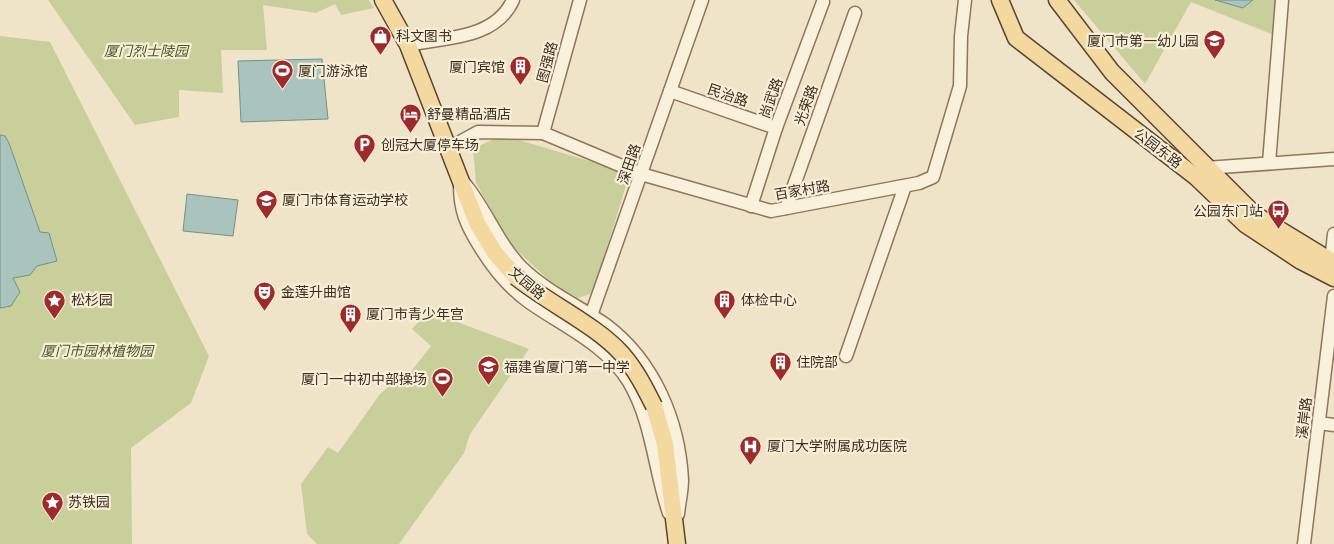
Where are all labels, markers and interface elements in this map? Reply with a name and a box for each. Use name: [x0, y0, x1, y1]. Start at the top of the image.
shop icon: 科文图书: [368, 24, 392, 55]
place label: 科文图书: [396, 28, 452, 44]
school or university icon: 厦门市第一幼儿园: [1203, 29, 1227, 60]
place label: 厦门市第一幼儿园: [1087, 33, 1199, 49]
street label: 图强路: [534, 40, 560, 84]
park label: 厦门烈士陵园: [104, 43, 190, 59]
building icon: 厦门宾馆: [509, 55, 533, 86]
sports icon: 厦门游泳馆: [270, 59, 294, 90]
place label: 厦门宾馆: [449, 59, 505, 75]
place label: 厦门游泳馆: [298, 63, 368, 79]
street label: 尚武路: [756, 76, 786, 120]
street label: 民治路: [706, 81, 750, 109]
street label: 光荣路: [791, 83, 821, 127]
hotel icon: 舒曼精品酒店: [399, 102, 423, 133]
place label: 舒曼精品酒店: [427, 106, 511, 122]
street label: 公园东路: [1131, 125, 1185, 171]
parking icon: 创冠大厦停车场: [353, 133, 377, 164]
place label: 创冠大厦停车场: [381, 137, 479, 153]
street label: 深田路: [615, 142, 643, 186]
street label: 百家村路: [773, 177, 831, 203]
school or university icon: 厦门市体育运动学校: [254, 188, 278, 219]
place label: 厦门市体育运动学校: [282, 192, 408, 208]
bus stop icon: 公园东门站: [1267, 199, 1291, 230]
place label: 公园东门站: [1193, 203, 1263, 219]
street label: 文园路: [506, 263, 548, 303]
theatre icon: 金莲升曲馆: [253, 280, 277, 311]
place label: 金莲升曲馆: [281, 284, 351, 300]
place icon: 松杉园: [43, 288, 67, 319]
building icon: 体检中心: [713, 288, 737, 319]
place label: 松杉园: [71, 292, 113, 308]
place label: 体检中心: [741, 292, 797, 308]
building icon: 厦门市青少年宫: [338, 302, 362, 333]
place label: 厦门市青少年宫: [366, 306, 464, 322]
park label: 厦门市园林植物园: [41, 343, 155, 359]
building icon: 住院部: [768, 350, 792, 381]
place label: 住院部: [796, 354, 838, 370]
school or university icon: 福建省厦门第一中学: [476, 355, 500, 386]
place label: 福建省厦门第一中学: [504, 359, 630, 375]
sports icon: 厦门一中初中部操场: [431, 367, 455, 398]
place label: 厦门一中初中部操场: [301, 371, 427, 387]
street label: 溪岸路: [1294, 396, 1314, 440]
hospital icon: 厦门大学附属成功医院: [739, 434, 763, 465]
place label: 厦门大学附属成功医院: [767, 438, 907, 454]
place icon: 苏铁园: [40, 490, 64, 521]
place label: 苏铁园: [68, 494, 110, 510]

